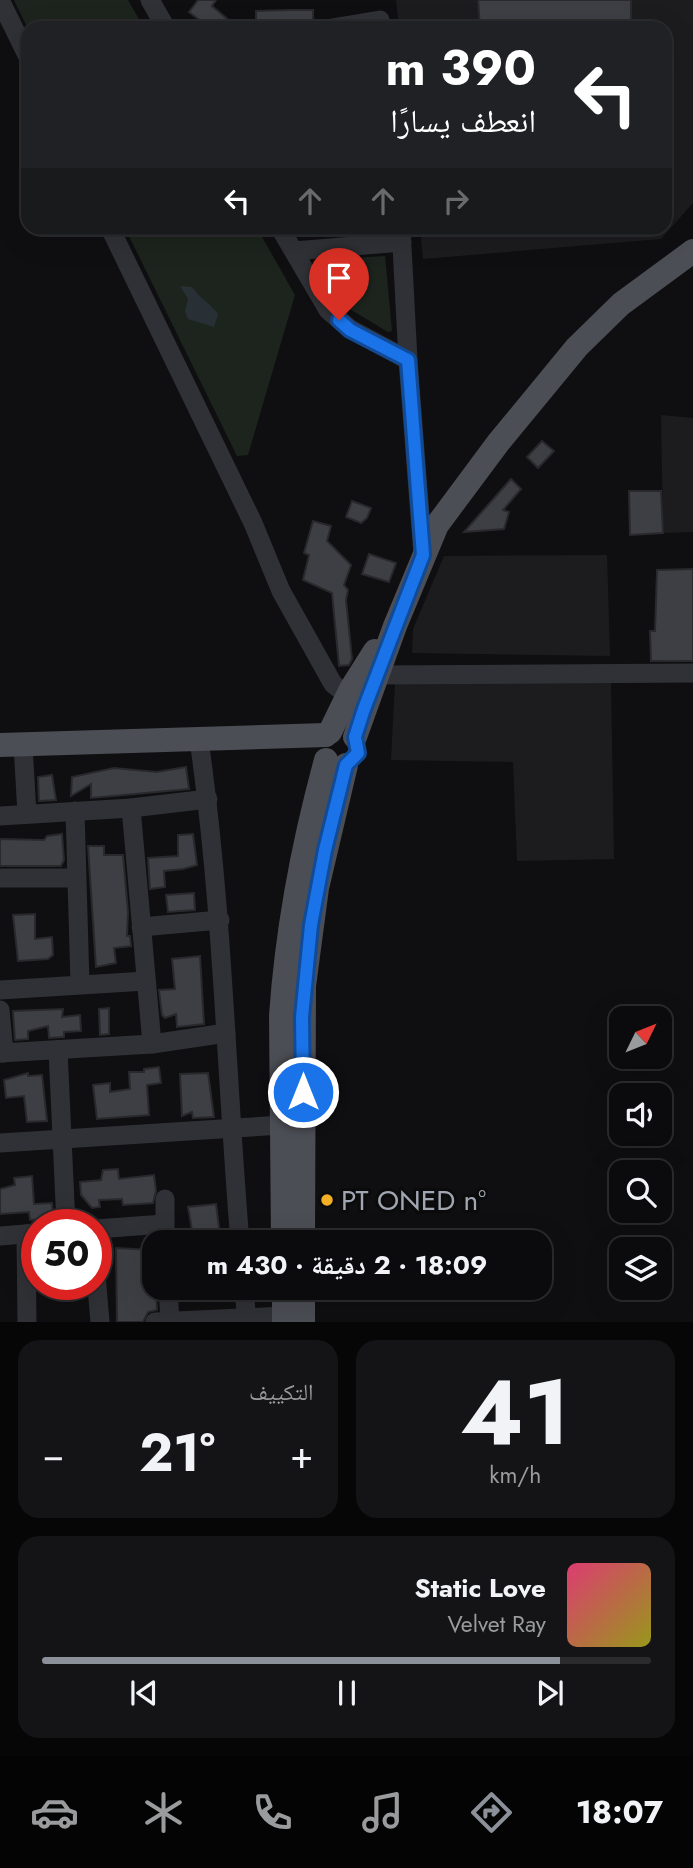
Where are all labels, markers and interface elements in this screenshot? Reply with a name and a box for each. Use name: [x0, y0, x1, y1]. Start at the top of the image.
text: 390 m: [385, 33, 536, 103]
icon: left: [560, 49, 651, 140]
text: انعطف يسارًا: [390, 98, 536, 144]
icon: left: [218, 182, 256, 220]
icon: ahead: [291, 182, 329, 220]
icon: ahead: [364, 182, 402, 220]
icon: right: [437, 182, 475, 220]
pin: [309, 248, 369, 320]
icon: arrive: [320, 259, 358, 297]
north arrow: [609, 1006, 672, 1069]
map controls: [609, 1006, 672, 1300]
position arrow: [266, 1055, 340, 1129]
button: sound: [609, 1083, 672, 1146]
button: search: [609, 1160, 672, 1223]
place label: PT ONED n°: [341, 1180, 486, 1221]
marker: PT ONED n°: [319, 1192, 335, 1208]
speed limit sign: 50: [21, 1209, 112, 1300]
button: layers: [609, 1237, 672, 1300]
text: 18:09 · 2 دقيقة · 430 m: [207, 1246, 487, 1284]
text: 41: [460, 1347, 570, 1478]
text: التكييف: [249, 1375, 314, 1409]
text: 21°: [139, 1415, 215, 1491]
text: −: [42, 1427, 64, 1482]
text: +: [290, 1427, 313, 1482]
text: km/h: [489, 1458, 541, 1492]
text: Static Love: [414, 1569, 546, 1607]
text: Velvet Ray: [448, 1607, 546, 1641]
icon: previous: [125, 1674, 163, 1712]
icon: pause: [328, 1674, 366, 1712]
icon: next: [531, 1674, 569, 1712]
icon: car: [30, 1788, 79, 1837]
icon: climate: [139, 1788, 188, 1837]
icon: phone: [248, 1788, 297, 1837]
icon: music: [358, 1788, 407, 1837]
icon: directions: [467, 1788, 516, 1837]
text: 18:07: [576, 1789, 663, 1835]

